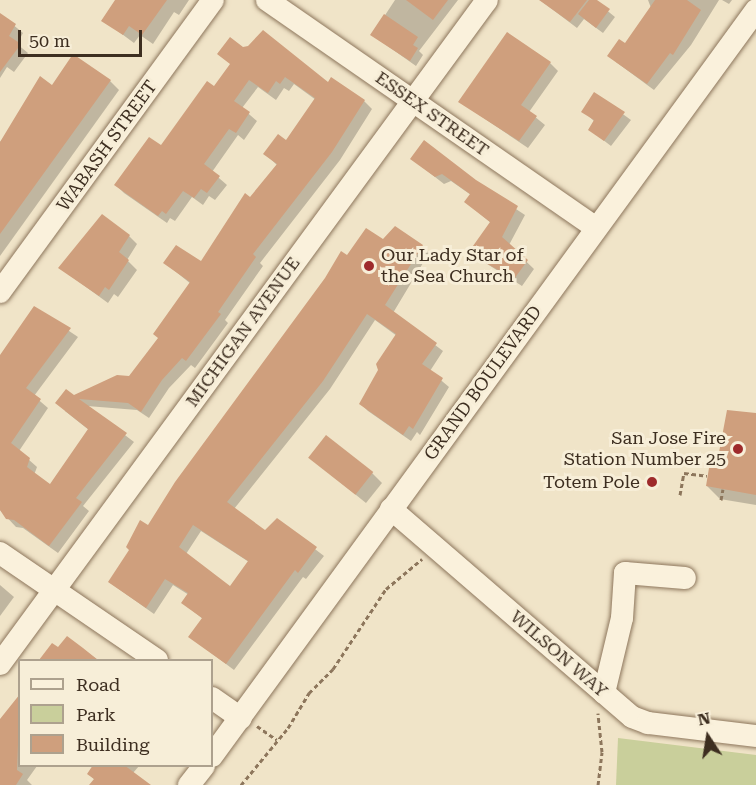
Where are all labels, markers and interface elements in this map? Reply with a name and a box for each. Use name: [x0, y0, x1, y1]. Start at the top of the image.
scale bar: [21, 18, 146, 56]
text: 50 m: [29, 30, 70, 51]
street label: ESSEX STREET: [371, 67, 493, 161]
street label: WABASH STREET: [52, 76, 162, 216]
place label: Our Lady Star of the Sea Church: [381, 245, 523, 288]
street label: MICHIGAN AVENUE: [181, 253, 305, 411]
marker: Our Lady Star of the Sea Church: [362, 259, 376, 273]
street label: GRAND BOULEVARD: [420, 301, 546, 465]
place label: San Jose Fire Station Number 25: [564, 428, 726, 470]
marker: San Jose Fire Station Number 25: [731, 442, 745, 456]
place label: Totem Pole: [543, 471, 640, 493]
marker: Totem Pole: [645, 475, 659, 489]
street label: WILSON WAY: [506, 606, 612, 702]
legend: [18, 659, 213, 767]
text: Road: [76, 674, 120, 695]
text: Park: [76, 704, 116, 725]
north arrow: [678, 707, 738, 767]
text: N: [696, 708, 712, 729]
text: Building: [76, 734, 150, 755]

